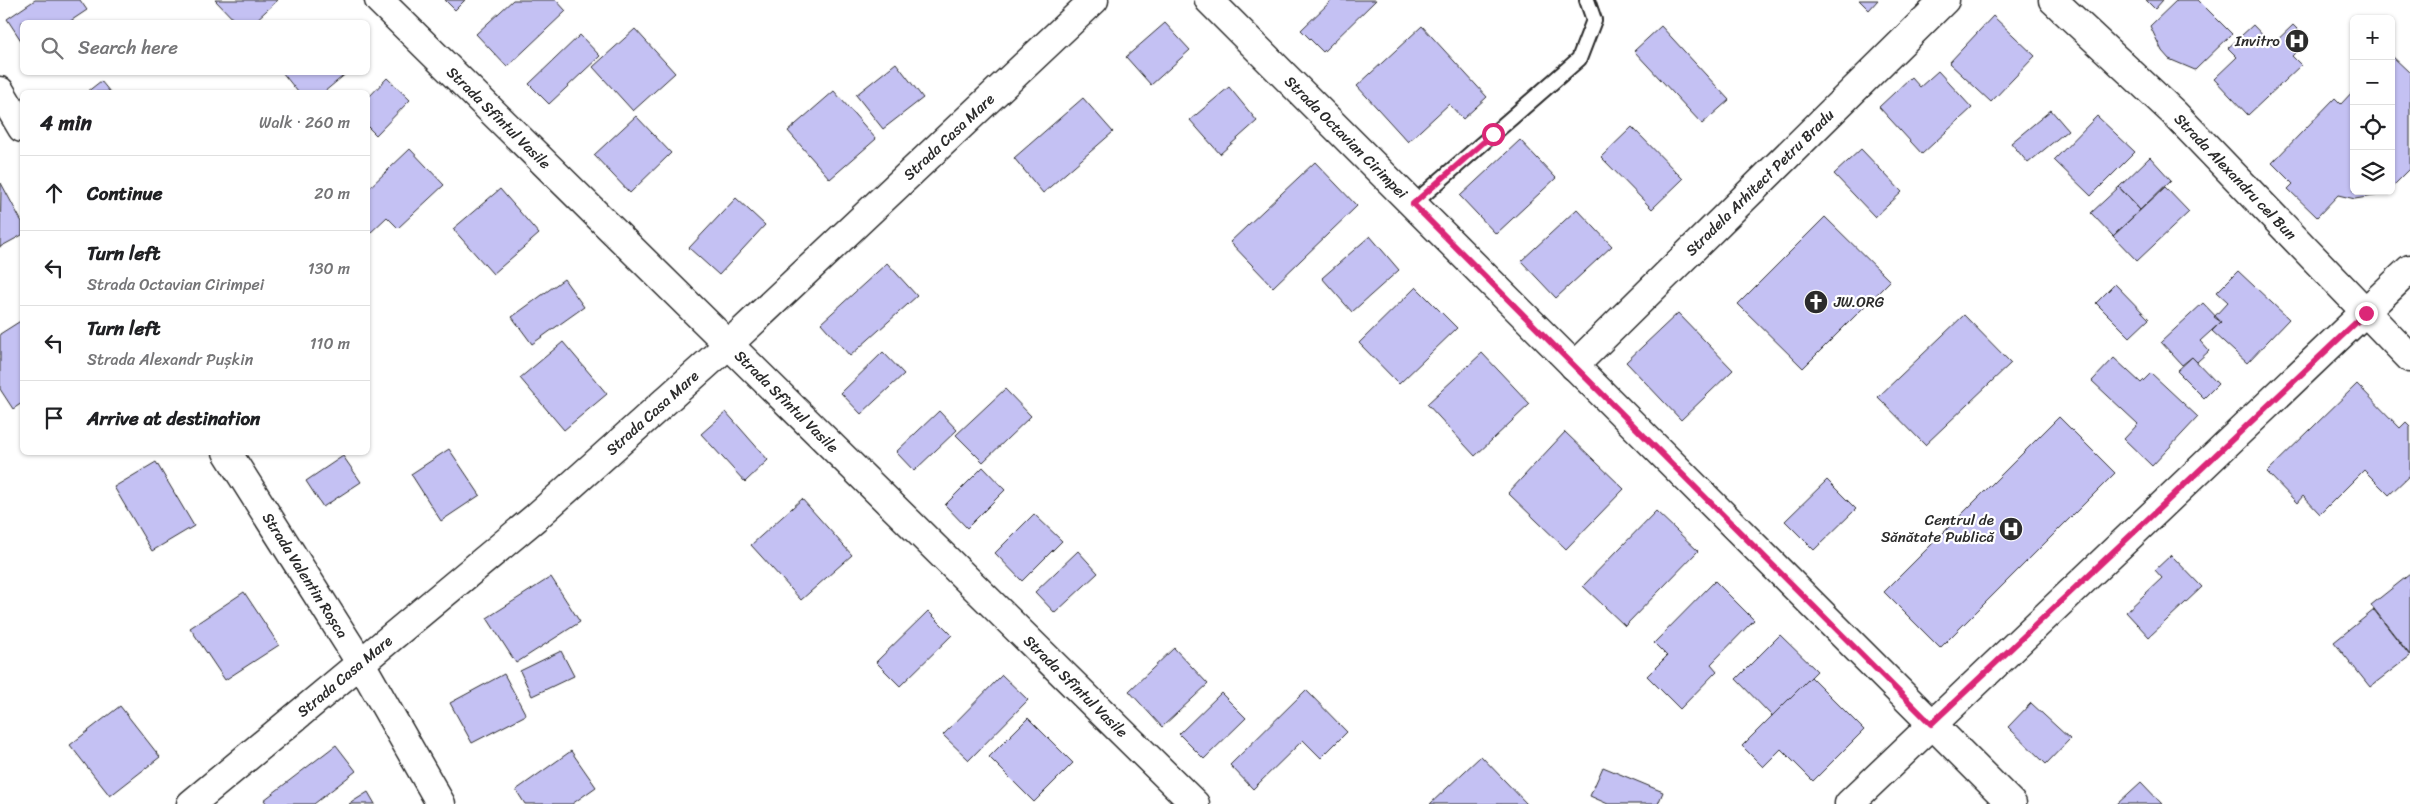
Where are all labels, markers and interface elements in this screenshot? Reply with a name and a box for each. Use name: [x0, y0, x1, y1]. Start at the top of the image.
map controls: [2350, 15, 2395, 195]
button: +: [2350, 15, 2395, 60]
search box: [20, 20, 370, 75]
place label: Invitro: [2234, 28, 2280, 54]
hospital icon: Invitro: [2284, 28, 2310, 54]
text: Search here: [78, 31, 178, 64]
icon: search: [38, 34, 66, 62]
street label: Strada Sfîntul Vasile: [440, 60, 557, 176]
button: −: [2350, 60, 2395, 105]
street label: Strada Octavian Cirimpei: [1278, 69, 1415, 206]
street label: Strada Casa Mare: [897, 87, 1001, 187]
street label: Stradela Arhitect Petru Bradu: [1679, 103, 1840, 263]
text: 4 min: [40, 104, 92, 142]
button: locate: [2350, 105, 2395, 150]
street label: Strada Alexandru cel Bun: [2168, 107, 2303, 246]
text: Walk · 260 m: [259, 108, 350, 137]
route start: [1482, 123, 1505, 146]
button: layers: [2350, 150, 2395, 195]
text: Continue: [87, 177, 163, 210]
icon: ahead: [40, 179, 68, 207]
text: 20 m: [314, 179, 350, 208]
text: Turn left: [87, 237, 160, 270]
icon: left: [40, 254, 68, 282]
text: 130 m: [308, 254, 350, 283]
text: Strada Octavian Cirimpei: [87, 270, 264, 299]
church icon: JW.ORG: [1803, 289, 1829, 315]
place label: JW.ORG: [1833, 289, 1885, 315]
route end: [2355, 302, 2378, 325]
text: Turn left: [87, 312, 160, 345]
icon: left: [40, 329, 68, 357]
text: 110 m: [310, 329, 350, 358]
street label: Strada Sfîntul Vasile: [728, 344, 845, 459]
text: Strada Alexandr Pușkin: [87, 345, 253, 374]
street label: Strada Casa Mare: [600, 364, 705, 462]
text: Arrive at destination: [87, 402, 260, 435]
icon: arrive: [40, 404, 68, 432]
street label: Strada Valentin Roșca: [255, 507, 355, 644]
place label: Centrul de Sănătate Publică: [1881, 507, 1994, 550]
hospital icon: Centrul de Sănătate Publică: [1998, 516, 2024, 542]
street label: Strada Casa Mare: [291, 628, 398, 724]
street label: Strada Sfîntul Vasile: [1017, 629, 1134, 744]

